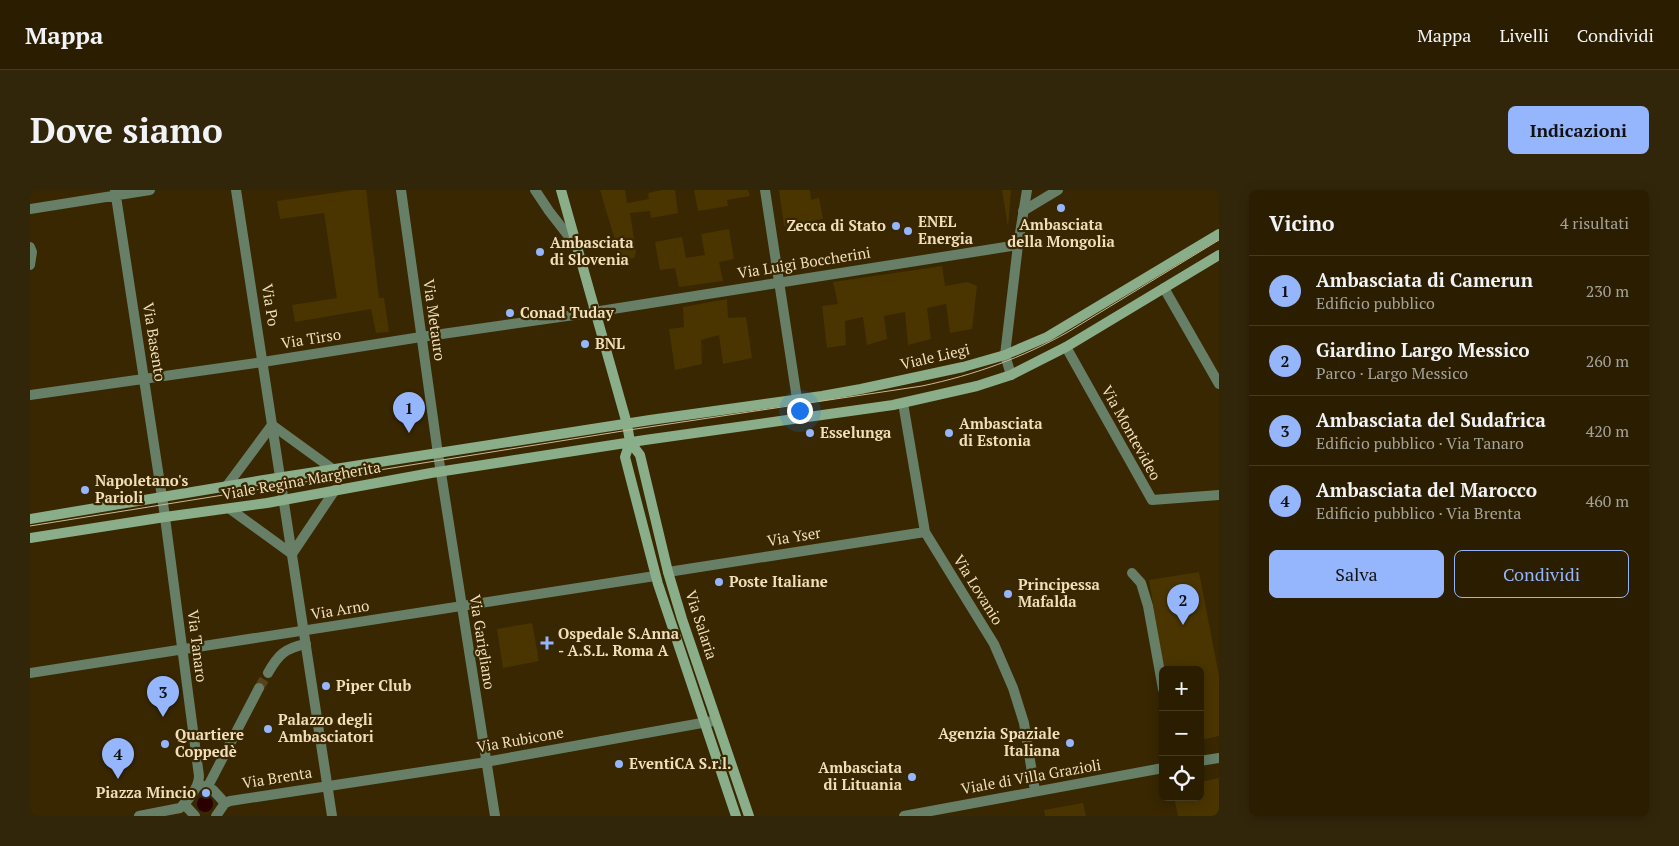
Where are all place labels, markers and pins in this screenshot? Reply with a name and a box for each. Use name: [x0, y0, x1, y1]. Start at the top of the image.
marker: Ambasciata della Mongolia: [1055, 202, 1067, 214]
place label: ENEL Energia: [918, 211, 974, 248]
place label: Ambasciata della Mongolia: [1007, 214, 1115, 251]
place label: Zecca di Stato: [787, 215, 886, 235]
marker: Zecca di Stato: [890, 220, 902, 232]
marker: ENEL Energia: [902, 225, 914, 237]
place label: Ambasciata di Slovenia: [550, 232, 634, 269]
marker: Ambasciata di Slovenia: [534, 246, 546, 258]
place label: Conad Tuday: [520, 302, 615, 322]
marker: Conad Tuday: [504, 307, 516, 319]
place label: BNL: [595, 333, 625, 353]
marker: BNL: [579, 338, 591, 350]
pin: 1: [393, 392, 425, 433]
place label: Ambasciata di Estonia: [959, 413, 1043, 450]
place label: Esselunga: [820, 422, 892, 442]
marker: Esselunga: [804, 427, 816, 439]
marker: Ambasciata di Estonia: [943, 427, 955, 439]
place label: Napoletano's Parioli: [95, 470, 188, 507]
marker: Napoletano's Parioli: [79, 484, 91, 496]
place label: Poste Italiane: [729, 571, 828, 591]
place label: Principessa Mafalda: [1018, 574, 1101, 611]
marker: Poste Italiane: [713, 576, 725, 588]
pin: 2: [1167, 584, 1199, 625]
marker: Principessa Mafalda: [1002, 588, 1014, 600]
place label: Ospedale S.Anna - A.S.L. Roma A: [558, 623, 680, 660]
marker: Ospedale S.Anna - A.S.L. Roma A: [540, 636, 554, 650]
place label: Piper Club: [336, 675, 411, 695]
pin: 3: [147, 676, 179, 717]
marker: Piper Club: [320, 680, 332, 692]
place label: Palazzo degli Ambasciatori: [278, 709, 374, 746]
marker: Palazzo degli Ambasciatori: [262, 723, 274, 735]
place label: Agenzia Spaziale Italiana: [938, 723, 1061, 760]
place label: Quartiere Coppedè: [175, 724, 244, 761]
marker: Agenzia Spaziale Italiana: [1064, 737, 1076, 749]
pin: 4: [102, 738, 134, 779]
marker: Quartiere Coppedè: [159, 738, 171, 750]
place label: EventiCA S.r.l.: [629, 753, 731, 773]
place label: Ambasciata di Lituania: [818, 757, 903, 794]
marker: EventiCA S.r.l.: [613, 758, 625, 770]
marker: Ambasciata di Lituania: [906, 771, 918, 783]
place label: Piazza Mincio: [96, 782, 196, 802]
marker: Piazza Mincio: [200, 787, 212, 799]

